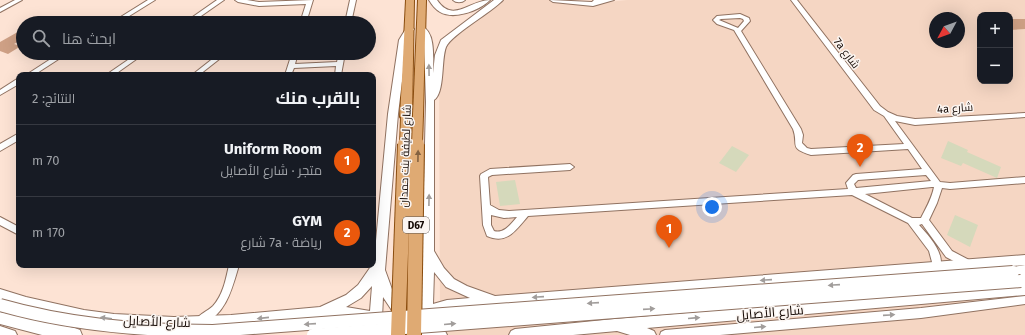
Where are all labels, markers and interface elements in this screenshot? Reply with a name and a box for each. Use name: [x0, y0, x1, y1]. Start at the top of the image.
north arrow: [929, 12, 965, 48]
map controls: [977, 12, 1013, 84]
button: +: [977, 12, 1013, 48]
search box: [16, 16, 376, 60]
icon: search: [30, 27, 52, 49]
text: ابحث هنا: [62, 30, 116, 48]
street label: 7a شارع: [830, 36, 862, 72]
button: −: [977, 48, 1013, 84]
one-way arrow: [426, 63, 432, 76]
text: بالقرب منك: [276, 88, 360, 109]
text: النتائج: 2: [32, 91, 75, 106]
street label: 4a شارع: [937, 101, 974, 117]
street label: شارع لطيفة بنت حمدان: [397, 104, 415, 208]
pin: 2: [847, 134, 873, 167]
text: Uniform Room: [224, 140, 322, 158]
one-way arrow: [414, 150, 421, 162]
text: 70 m: [32, 153, 59, 168]
text: 1: [344, 153, 350, 168]
text: متجر · شارع الأصايل: [221, 163, 322, 178]
one-way arrow: [425, 194, 432, 206]
your location: [702, 197, 722, 217]
text: GYM: [292, 212, 322, 230]
pin: 1: [656, 215, 682, 248]
road number: D67: [403, 217, 429, 233]
text: 170 m: [32, 225, 65, 240]
text: 2: [344, 225, 350, 240]
text: رياضة · 7a شارع: [241, 235, 322, 250]
one-way arrow: [760, 277, 772, 284]
one-way arrow: [828, 282, 840, 288]
one-way arrow: [532, 294, 544, 301]
one-way arrow: [587, 300, 599, 307]
street label: شارع الأصايل: [736, 302, 804, 324]
one-way arrow: [643, 305, 655, 312]
one-way arrow: [883, 312, 895, 319]
street label: شارع الأصايل: [123, 313, 191, 331]
one-way arrow: [100, 315, 112, 321]
one-way arrow: [257, 315, 269, 322]
one-way arrow: [688, 315, 700, 321]
one-way arrow: [304, 321, 316, 328]
one-way arrow: [444, 321, 456, 328]
one-way arrow: [754, 323, 766, 330]

